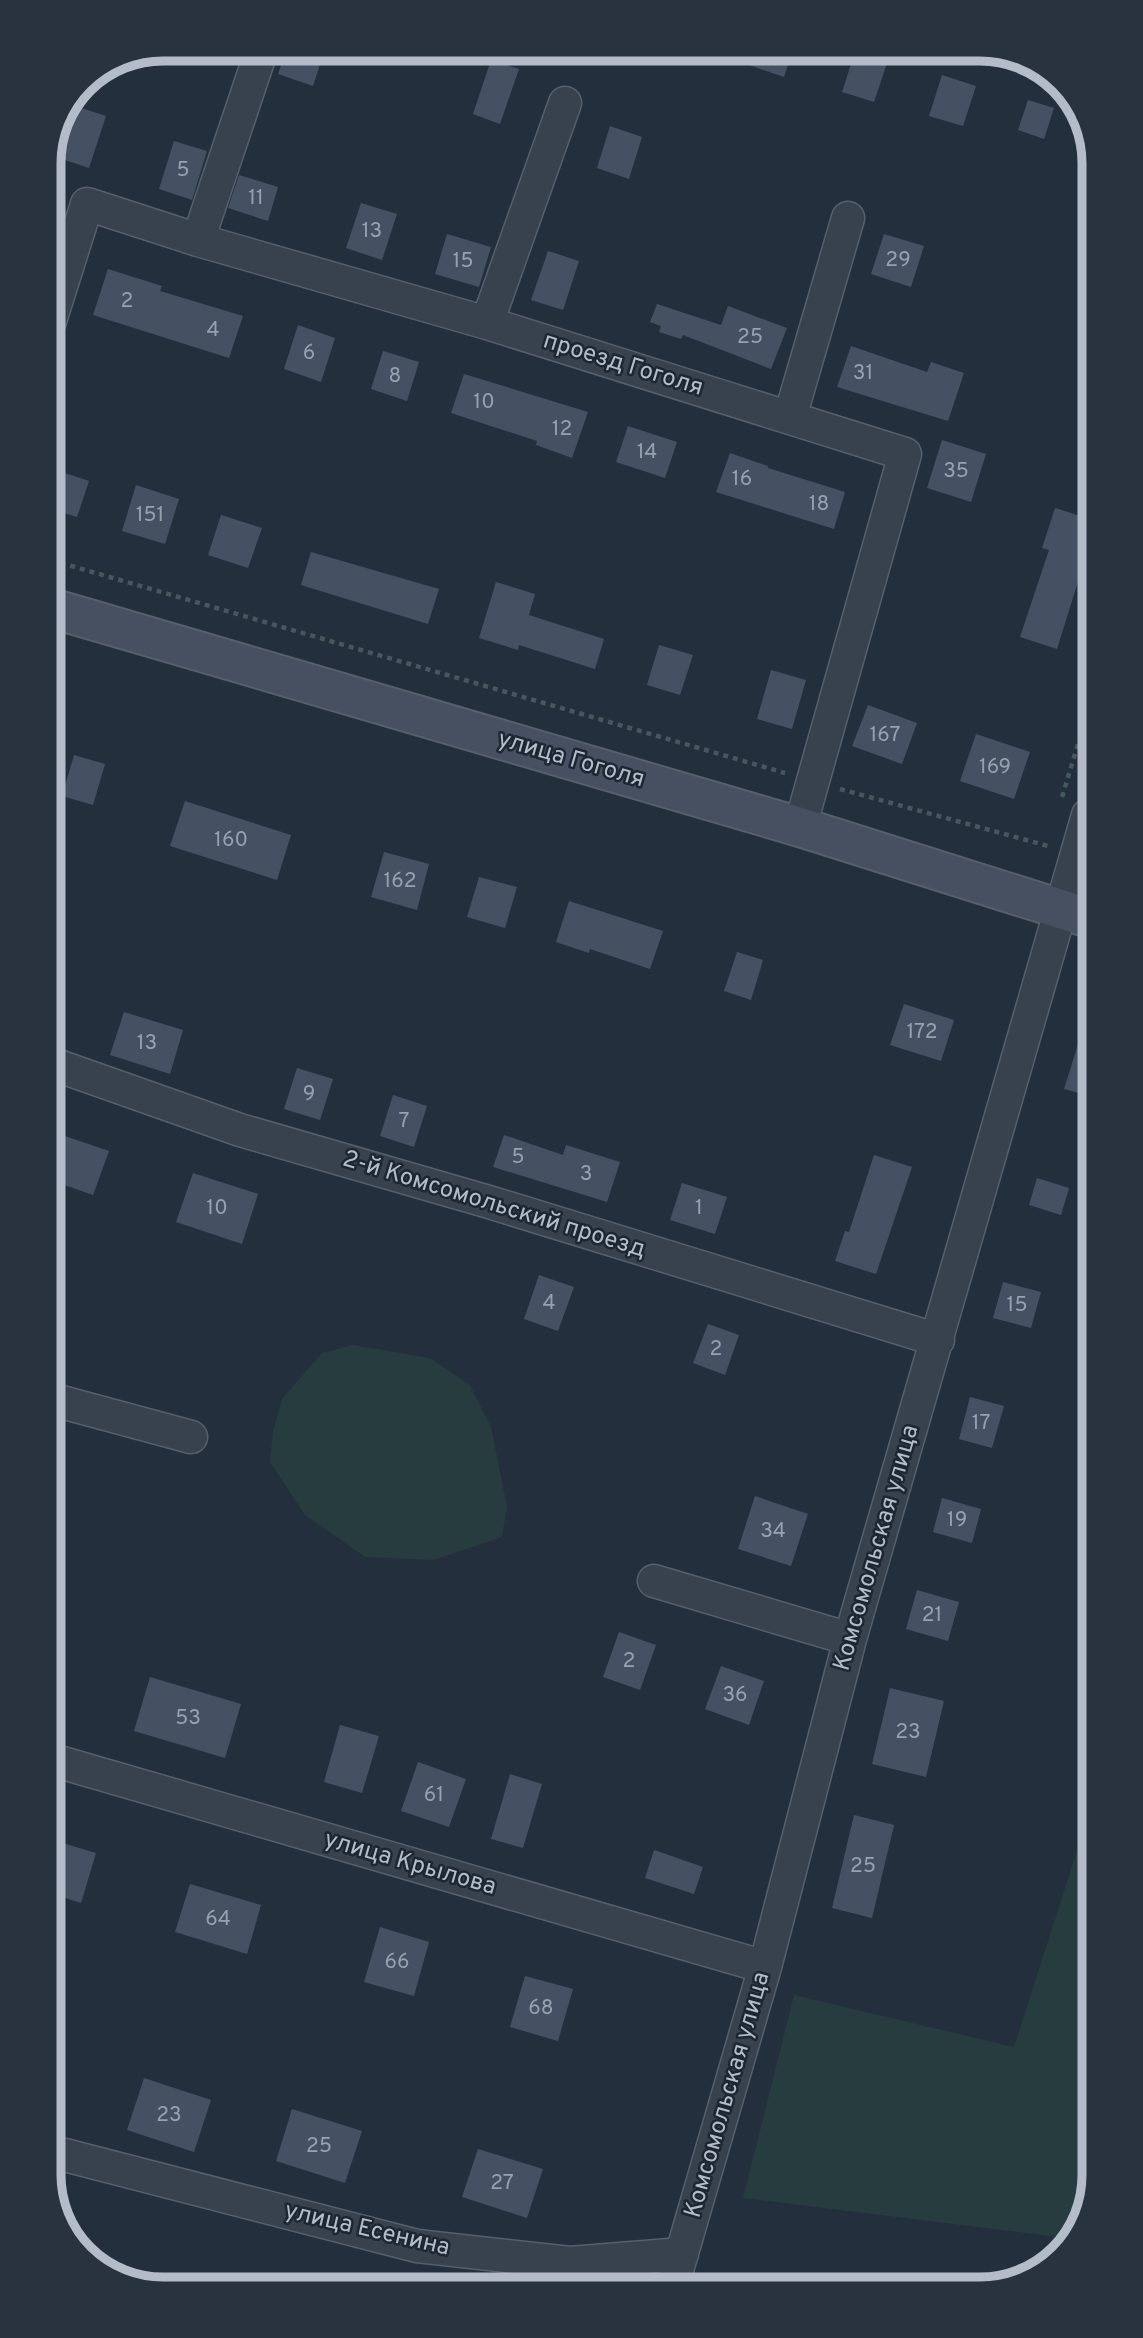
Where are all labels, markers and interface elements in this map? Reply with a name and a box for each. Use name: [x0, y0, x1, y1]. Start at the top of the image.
house number: 5: [176, 157, 190, 184]
house number: 11: [248, 185, 264, 212]
house number: 13: [362, 218, 382, 245]
house number: 29: [885, 247, 911, 274]
house number: 15: [453, 248, 473, 275]
house number: 2: [121, 288, 133, 315]
house number: 4: [206, 317, 220, 344]
house number: 25: [737, 324, 763, 351]
street label: проезд Гоголя: [539, 326, 707, 404]
house number: 6: [303, 340, 315, 367]
house number: 31: [853, 360, 873, 387]
house number: 8: [389, 363, 401, 390]
house number: 10: [473, 389, 495, 416]
house number: 12: [552, 416, 572, 443]
house number: 14: [637, 439, 657, 466]
house number: 35: [943, 458, 969, 485]
house number: 16: [732, 466, 752, 493]
house number: 18: [809, 491, 829, 518]
house number: 151: [136, 502, 164, 529]
house number: 167: [870, 722, 900, 749]
street label: улица Гоголя: [494, 725, 648, 795]
house number: 169: [979, 754, 1011, 781]
house number: 160: [214, 827, 248, 854]
house number: 162: [383, 868, 417, 895]
house number: 172: [906, 1019, 938, 1046]
house number: 13: [137, 1030, 157, 1057]
house number: 9: [303, 1081, 315, 1108]
house number: 7: [399, 1108, 410, 1135]
house number: 5: [511, 1144, 525, 1171]
street label: 2-й Комсомольский проезд: [339, 1145, 649, 1265]
house number: 3: [580, 1161, 592, 1188]
house number: 10: [206, 1195, 228, 1222]
house number: 1: [695, 1195, 703, 1222]
house number: 4: [542, 1290, 556, 1317]
house number: 15: [1007, 1292, 1027, 1319]
house number: 2: [710, 1336, 722, 1363]
house number: 17: [972, 1410, 990, 1437]
street label: Комсомольская улица: [827, 1422, 927, 1674]
house number: 19: [947, 1507, 967, 1534]
house number: 34: [760, 1518, 786, 1545]
house number: 21: [922, 1602, 942, 1629]
house number: 2: [623, 1648, 635, 1675]
house number: 36: [722, 1682, 748, 1709]
house number: 53: [175, 1705, 201, 1732]
house number: 23: [895, 1719, 921, 1746]
house number: 61: [424, 1782, 444, 1809]
street label: улица Крылова: [321, 1825, 499, 1903]
house number: 25: [850, 1853, 876, 1880]
house number: 64: [205, 1906, 231, 1933]
house number: 66: [384, 1949, 410, 1976]
street label: Комсомольская улица: [678, 1969, 778, 2221]
house number: 68: [528, 1995, 554, 2022]
house number: 23: [156, 2102, 182, 2129]
house number: 25: [306, 2133, 332, 2160]
house number: 27: [490, 2170, 514, 2197]
street label: улица Есенина: [281, 2196, 453, 2264]

